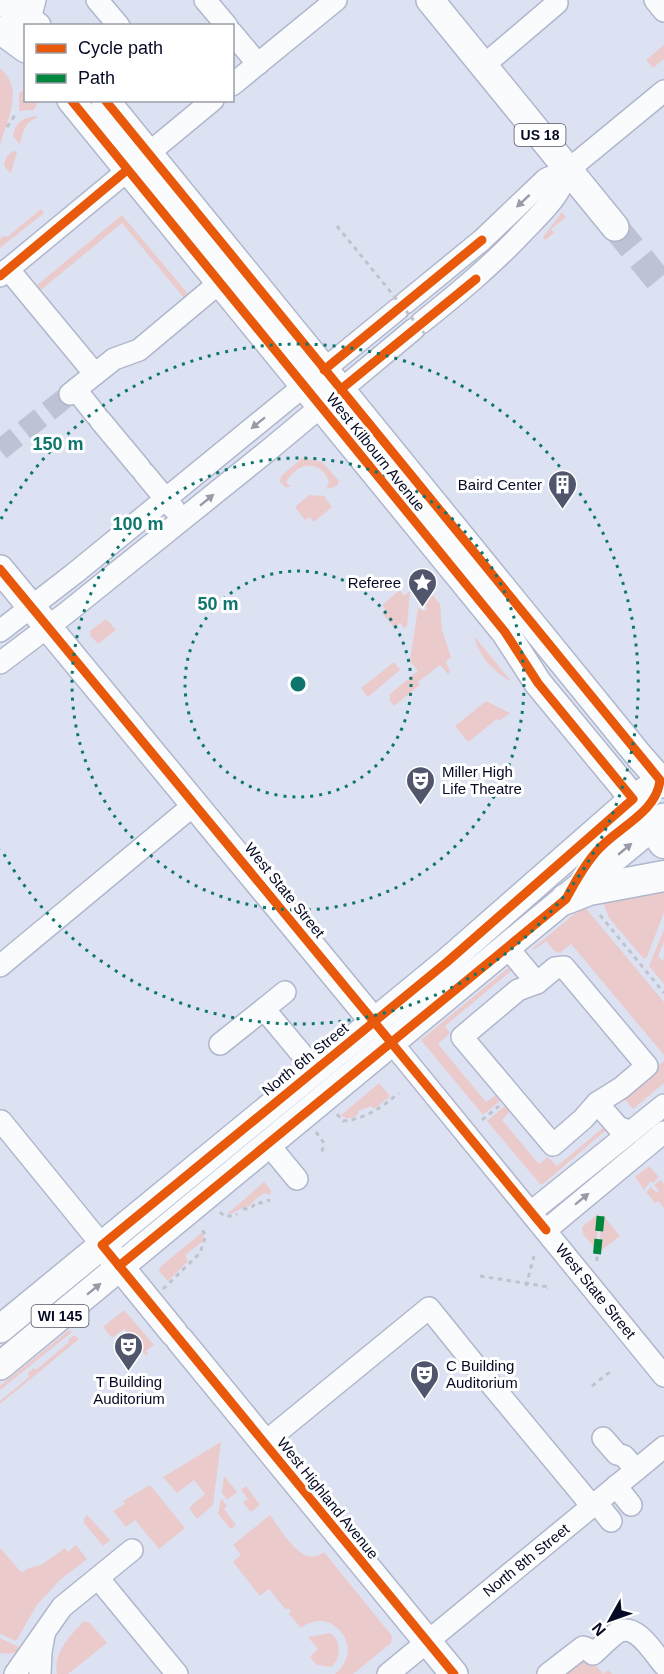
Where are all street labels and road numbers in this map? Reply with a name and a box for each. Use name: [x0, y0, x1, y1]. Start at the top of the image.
road number: US 18: [514, 124, 566, 146]
street label: West Kilbourn Avenue: [323, 390, 429, 514]
street label: West State Street: [241, 839, 329, 942]
street label: North 6th Street: [259, 1019, 352, 1099]
street label: West State Street: [552, 1240, 640, 1343]
road number: WI 145: [32, 1305, 88, 1327]
street label: West Highland Avenue: [274, 1434, 382, 1562]
street label: North 8th Street: [480, 1520, 573, 1600]

